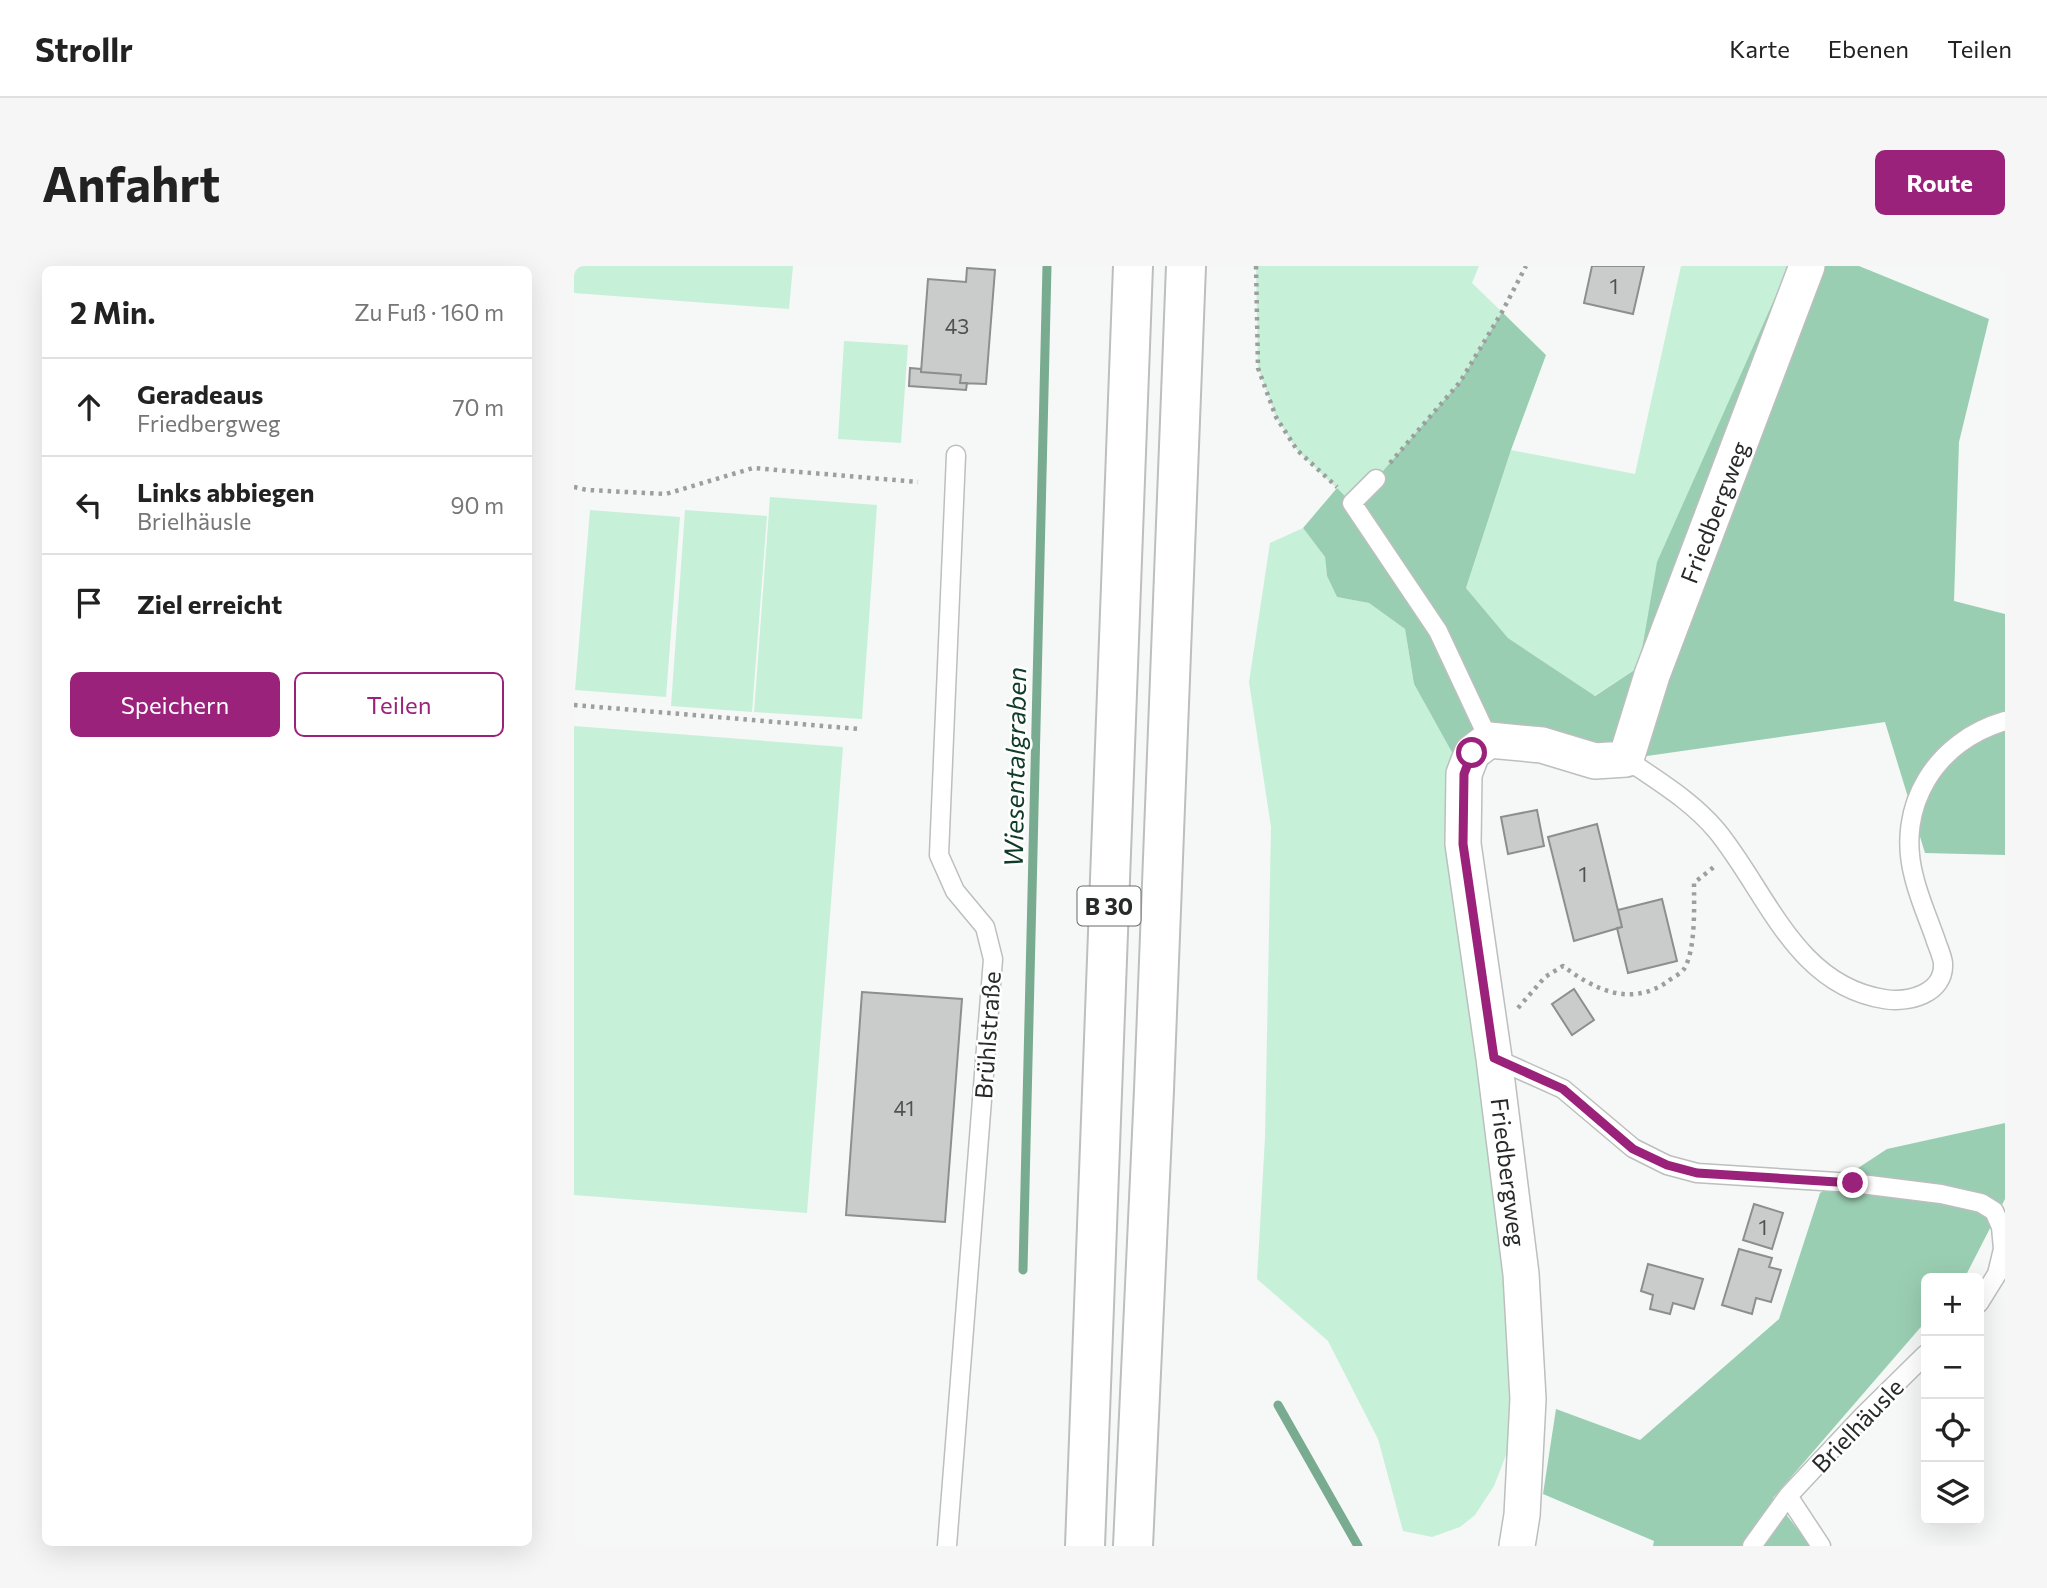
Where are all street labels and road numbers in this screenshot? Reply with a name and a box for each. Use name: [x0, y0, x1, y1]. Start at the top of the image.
street label: Friedbergweg: [1674, 437, 1754, 587]
road number: B 30: [1078, 886, 1140, 926]
street label: Brühlstraße: [968, 970, 1006, 1100]
street label: Friedbergweg: [1485, 1096, 1533, 1248]
street label: Brielhäusle: [1805, 1372, 1909, 1478]

